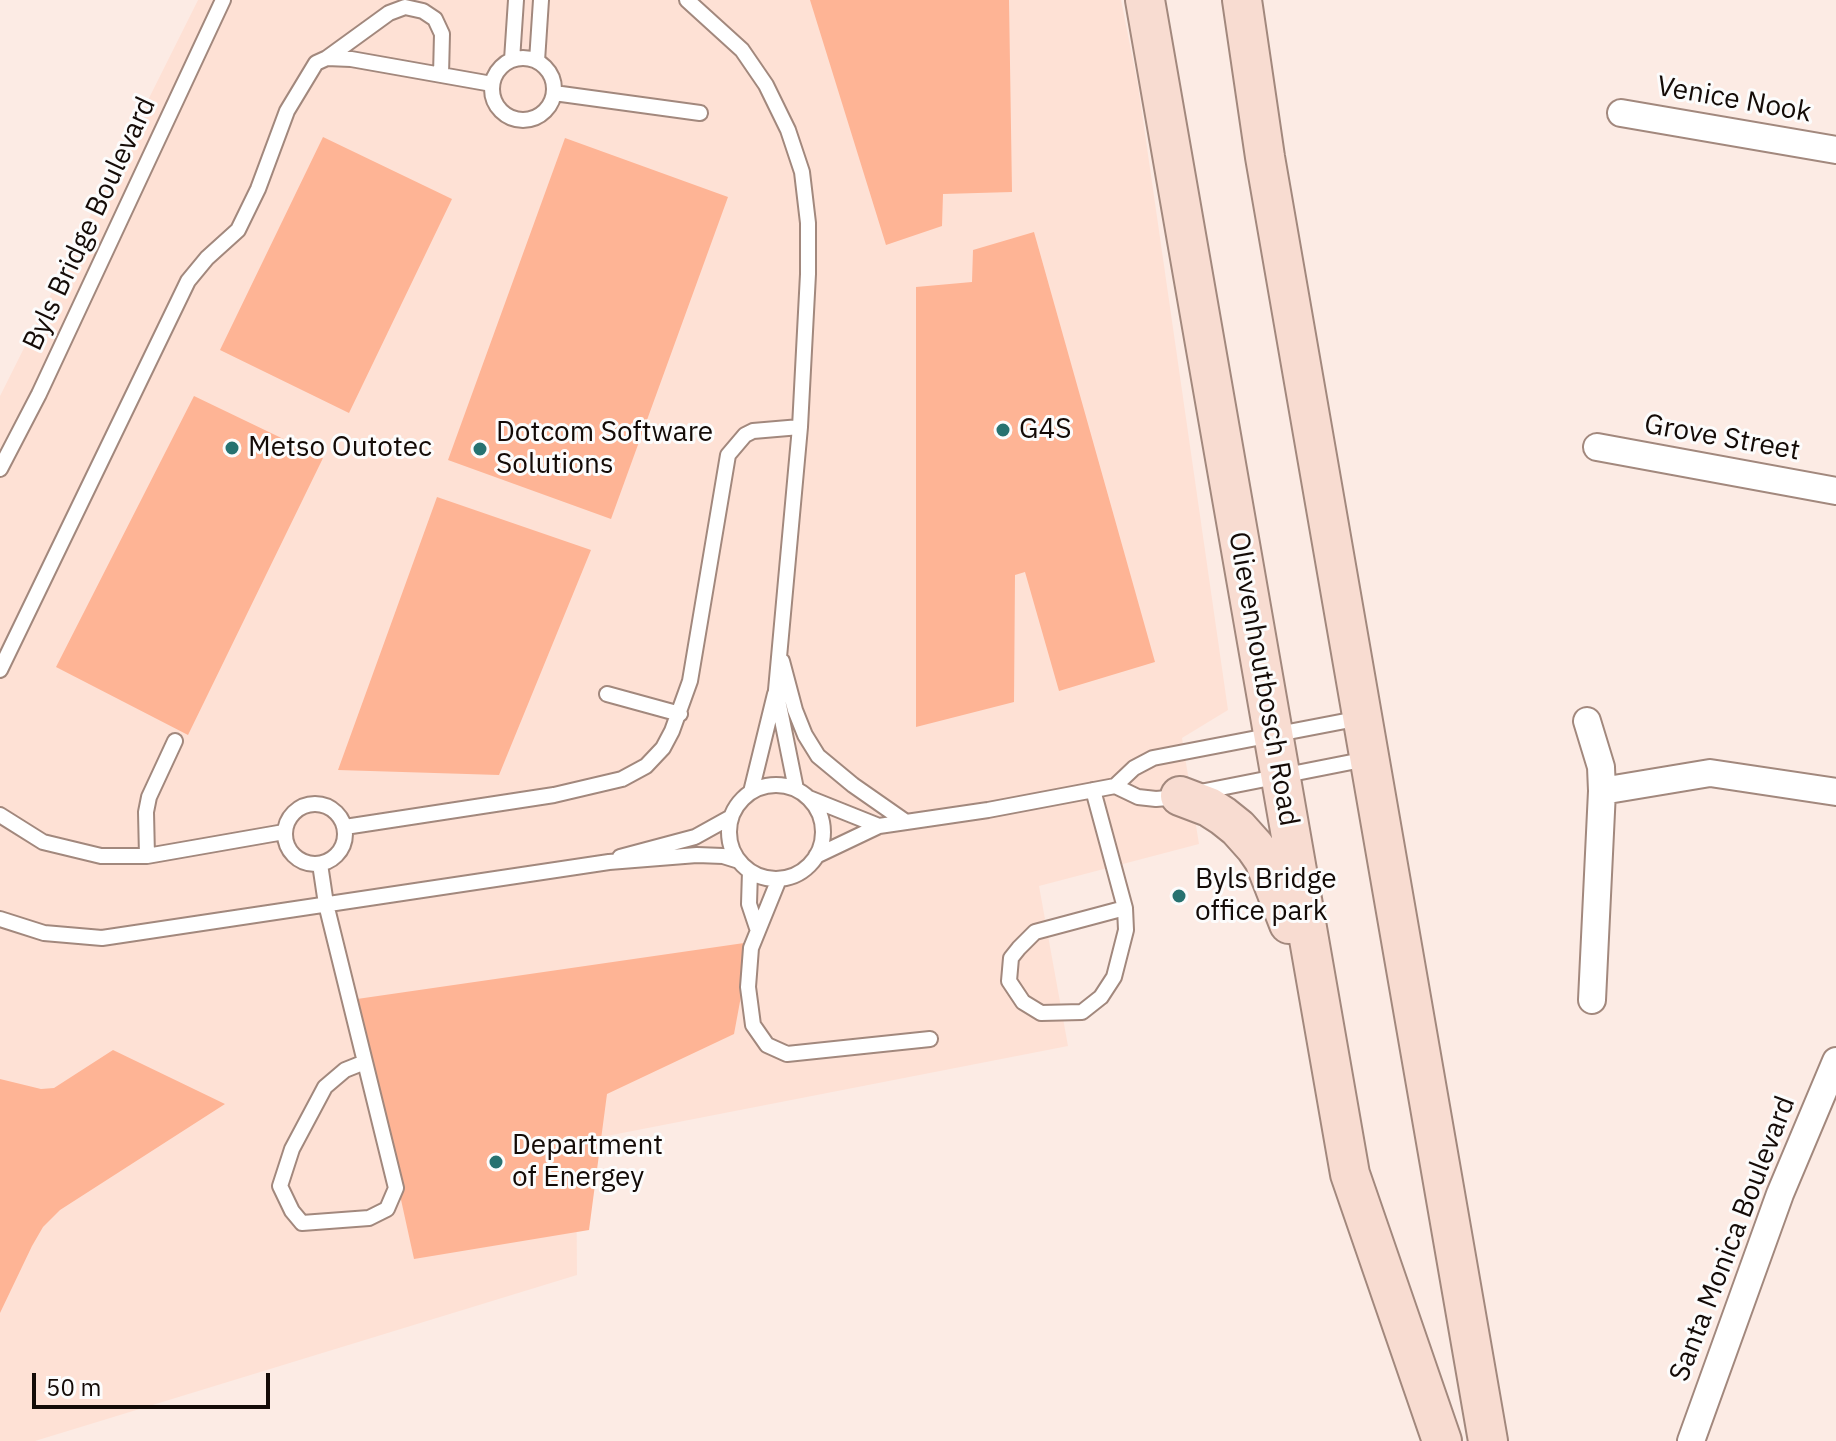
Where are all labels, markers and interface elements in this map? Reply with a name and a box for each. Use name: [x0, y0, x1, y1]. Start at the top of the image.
street label: Venice Nook: [1654, 70, 1814, 130]
street label: Byls Bridge Boulevard: [17, 92, 163, 356]
street label: Grove Street: [1642, 408, 1802, 468]
place label: G4S: [1019, 413, 1072, 447]
place label: Dotcom Software Solutions: [496, 416, 713, 482]
marker: G4S: [994, 421, 1012, 439]
place label: Metso Outotec: [248, 431, 432, 465]
marker: Metso Outotec: [223, 439, 241, 457]
marker: Dotcom Software Solutions: [471, 440, 489, 458]
street label: Olievenhoutbosch Road: [1221, 529, 1305, 829]
place label: Byls Bridge office park: [1195, 863, 1337, 929]
marker: Byls Bridge office park: [1170, 887, 1188, 905]
street label: Santa Monica Boulevard: [1663, 1092, 1803, 1386]
place label: Department of Energey: [512, 1129, 663, 1195]
marker: Department of Energey: [487, 1153, 505, 1171]
scale bar: [36, 1357, 274, 1407]
text: 50 m: [46, 1371, 101, 1403]

